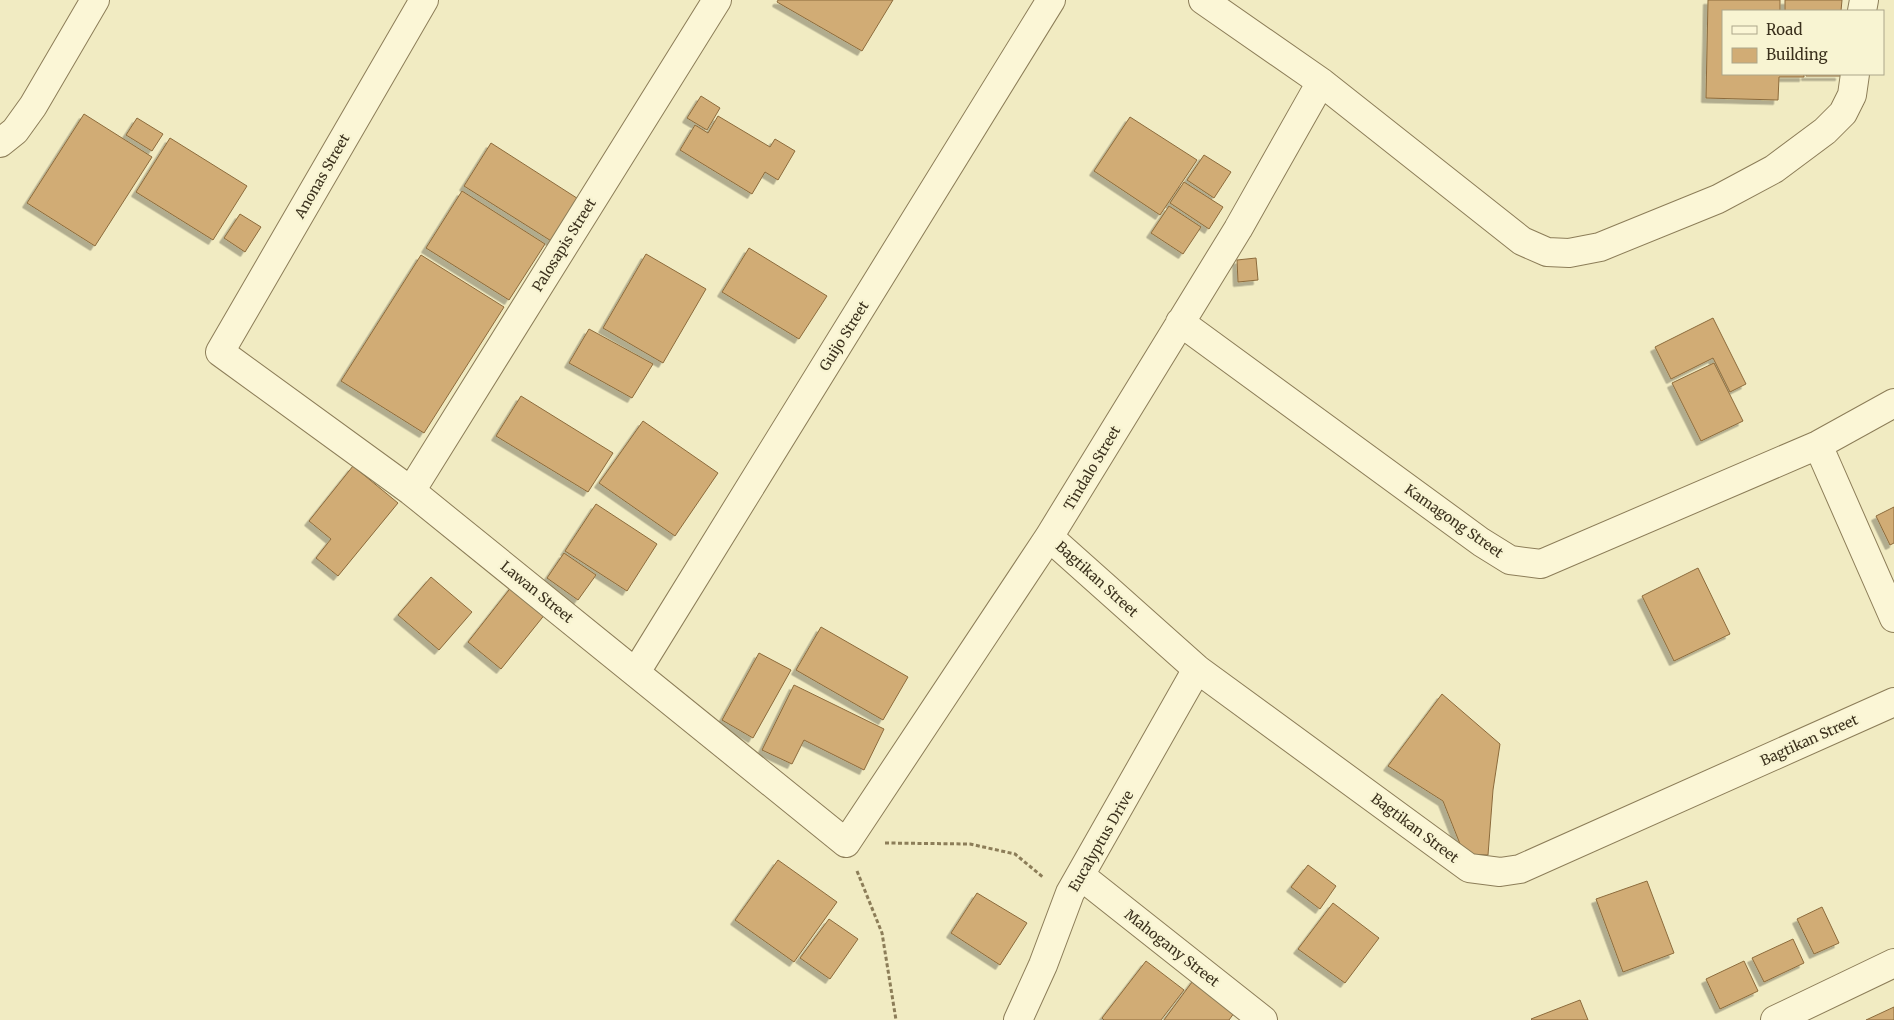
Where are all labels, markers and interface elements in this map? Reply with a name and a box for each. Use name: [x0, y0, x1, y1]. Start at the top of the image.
legend: [1722, 10, 1884, 75]
text: Road: [1766, 20, 1802, 39]
text: Building: [1766, 45, 1828, 64]
street label: Anonas Street: [290, 130, 354, 222]
street label: Palosapis Street: [528, 195, 600, 295]
street label: Guijo Street: [815, 297, 873, 374]
street label: Tindalo Street: [1060, 422, 1125, 514]
street label: Kamagong Street: [1401, 480, 1507, 562]
street label: Bagtikan Street: [1052, 537, 1142, 621]
street label: Lawan Street: [497, 557, 577, 627]
street label: Bagtikan Street: [1757, 710, 1861, 770]
street label: Eucalyptus Drive: [1065, 787, 1137, 895]
street label: Bagtikan Street: [1368, 789, 1463, 867]
street label: Mahogany Street: [1121, 905, 1223, 991]

